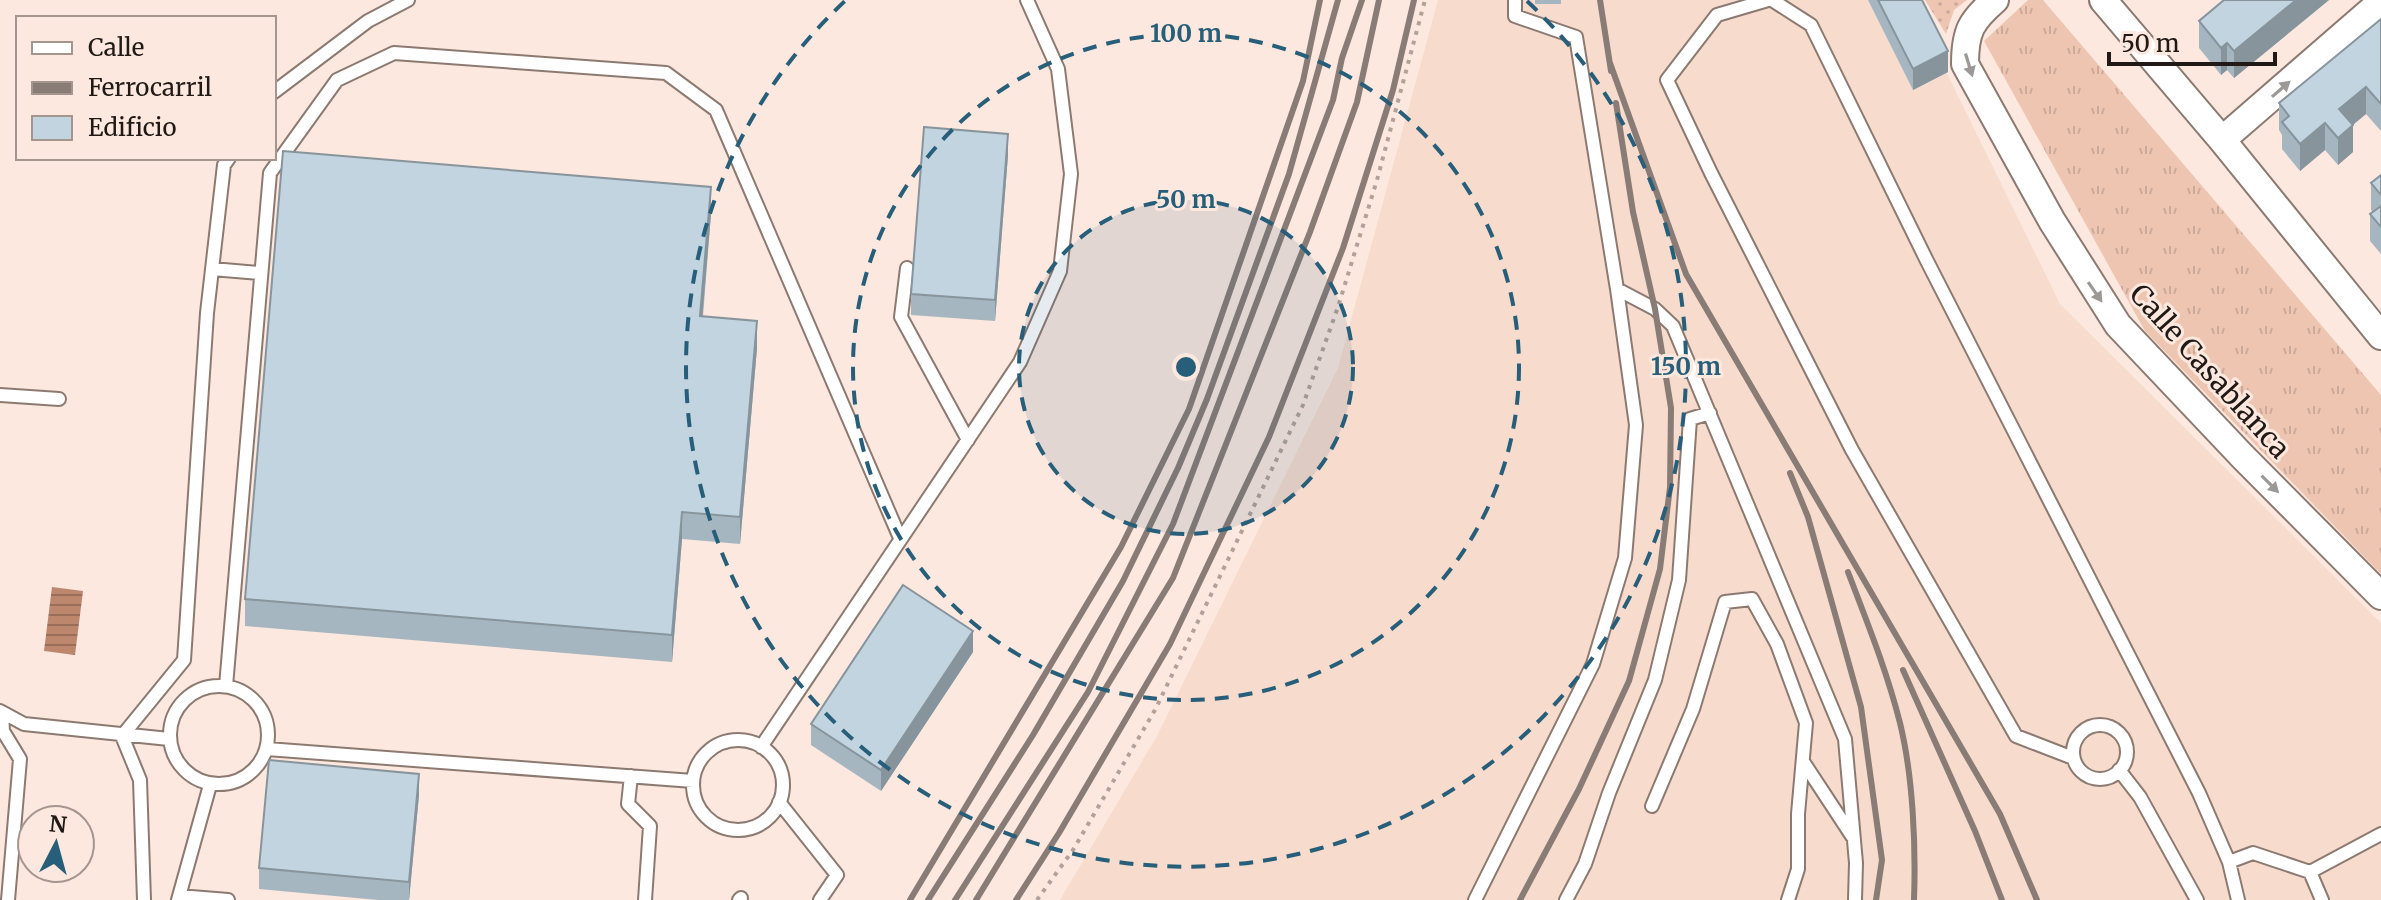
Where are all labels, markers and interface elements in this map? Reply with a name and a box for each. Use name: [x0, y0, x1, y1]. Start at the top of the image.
legend: [16, 16, 276, 160]
scale bar: [2109, 16, 2275, 66]
text: 100 m: [1150, 18, 1222, 49]
text: 50 m: [2121, 28, 2180, 59]
text: Calle: [88, 32, 144, 63]
one-way arrow: [1963, 54, 1976, 78]
text: Ferrocarril: [88, 72, 212, 103]
one-way arrow: [2271, 81, 2291, 98]
text: Edificio: [88, 112, 176, 143]
text: 50 m: [1156, 184, 1216, 215]
street label: Calle Casablanca: [2122, 276, 2298, 466]
one-way arrow: [2088, 281, 2103, 302]
text: 150 m: [1651, 351, 1721, 382]
centre of rings: [1172, 353, 1200, 381]
one-way arrow: [2260, 474, 2278, 493]
north arrow: [16, 804, 96, 884]
text: N: [48, 809, 69, 839]

